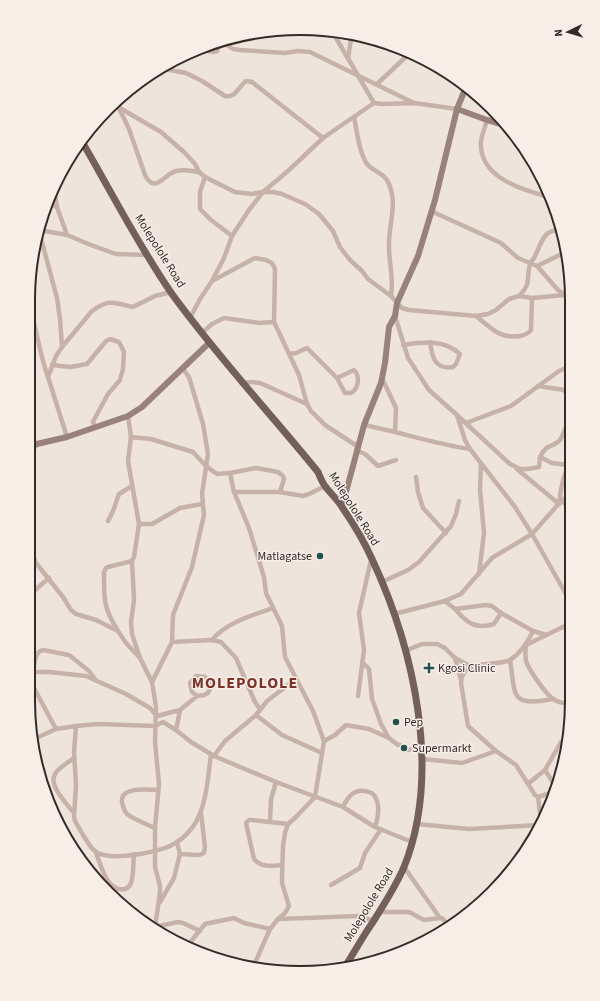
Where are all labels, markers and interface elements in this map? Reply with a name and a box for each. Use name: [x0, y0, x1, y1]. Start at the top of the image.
north arrow: [548, 12, 588, 52]
text: N: [551, 29, 566, 37]
street label: Molepolole Road: [130, 211, 190, 291]
street label: Molepolole Road: [324, 469, 384, 549]
place label: Matlagatse: [258, 548, 312, 565]
marker: Matlagatse: [315, 551, 325, 561]
place label: Kgosi Clinic: [438, 660, 496, 677]
marker: Kgosi Clinic: [423, 662, 435, 674]
district label: MOLEPOLOLE: [192, 672, 298, 694]
place label: Pep: [404, 714, 423, 731]
marker: Pep: [391, 717, 401, 727]
place label: Supermarkt: [412, 740, 472, 757]
marker: Supermarkt: [399, 743, 409, 753]
street label: Molepolole Road: [340, 865, 398, 945]

